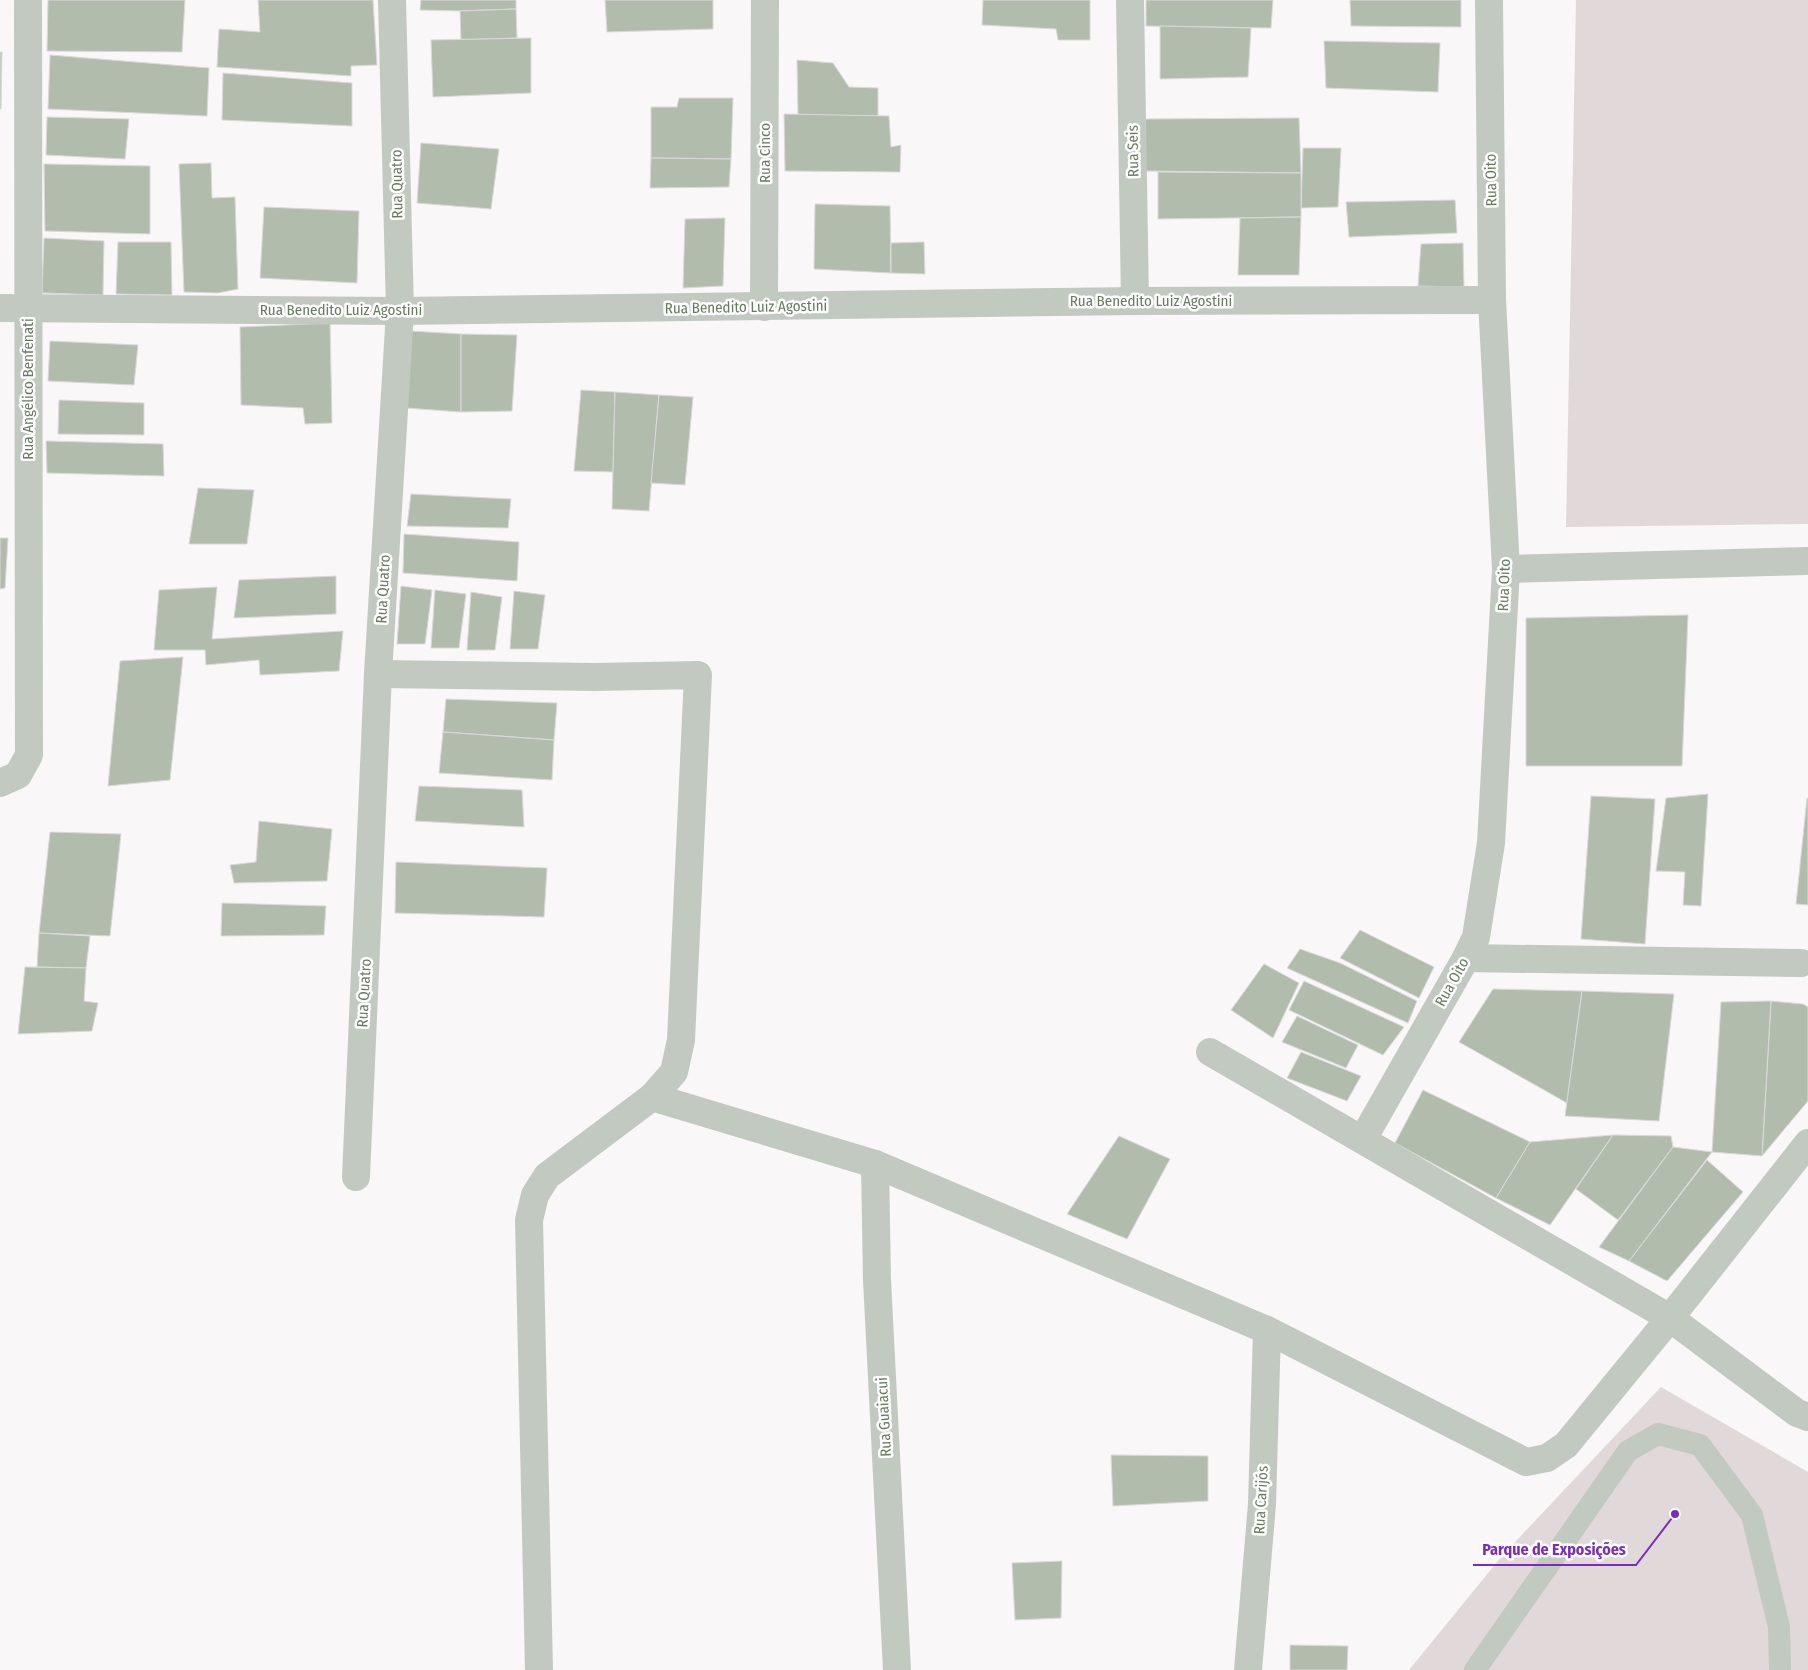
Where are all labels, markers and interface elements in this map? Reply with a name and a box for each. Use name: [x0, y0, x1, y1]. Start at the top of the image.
street label: Rua Cinco: [756, 123, 774, 183]
street label: Rua Seis: [1124, 125, 1142, 177]
street label: Rua Quatro: [387, 149, 407, 219]
street label: Rua Oito: [1482, 153, 1500, 206]
street label: Rua Benedito Luiz Agostini: [1070, 292, 1232, 310]
street label: Rua Benedito Luiz Agostini: [665, 297, 827, 317]
street label: Rua Benedito Luiz Agostini: [260, 301, 422, 319]
street label: Rua Angélico Benfenati: [19, 318, 37, 460]
street label: Rua Quatro: [372, 554, 394, 624]
street label: Rua Oito: [1494, 558, 1514, 612]
street label: Rua Oito: [1431, 955, 1473, 1009]
street label: Rua Quatro: [353, 958, 375, 1028]
street label: Rua Guaiacui: [873, 1377, 895, 1457]
street label: Rua Carijós: [1250, 1465, 1272, 1535]
callout: Parque de Exposições: [1473, 1534, 1636, 1565]
text: Parque de Exposições: [1482, 1540, 1626, 1560]

